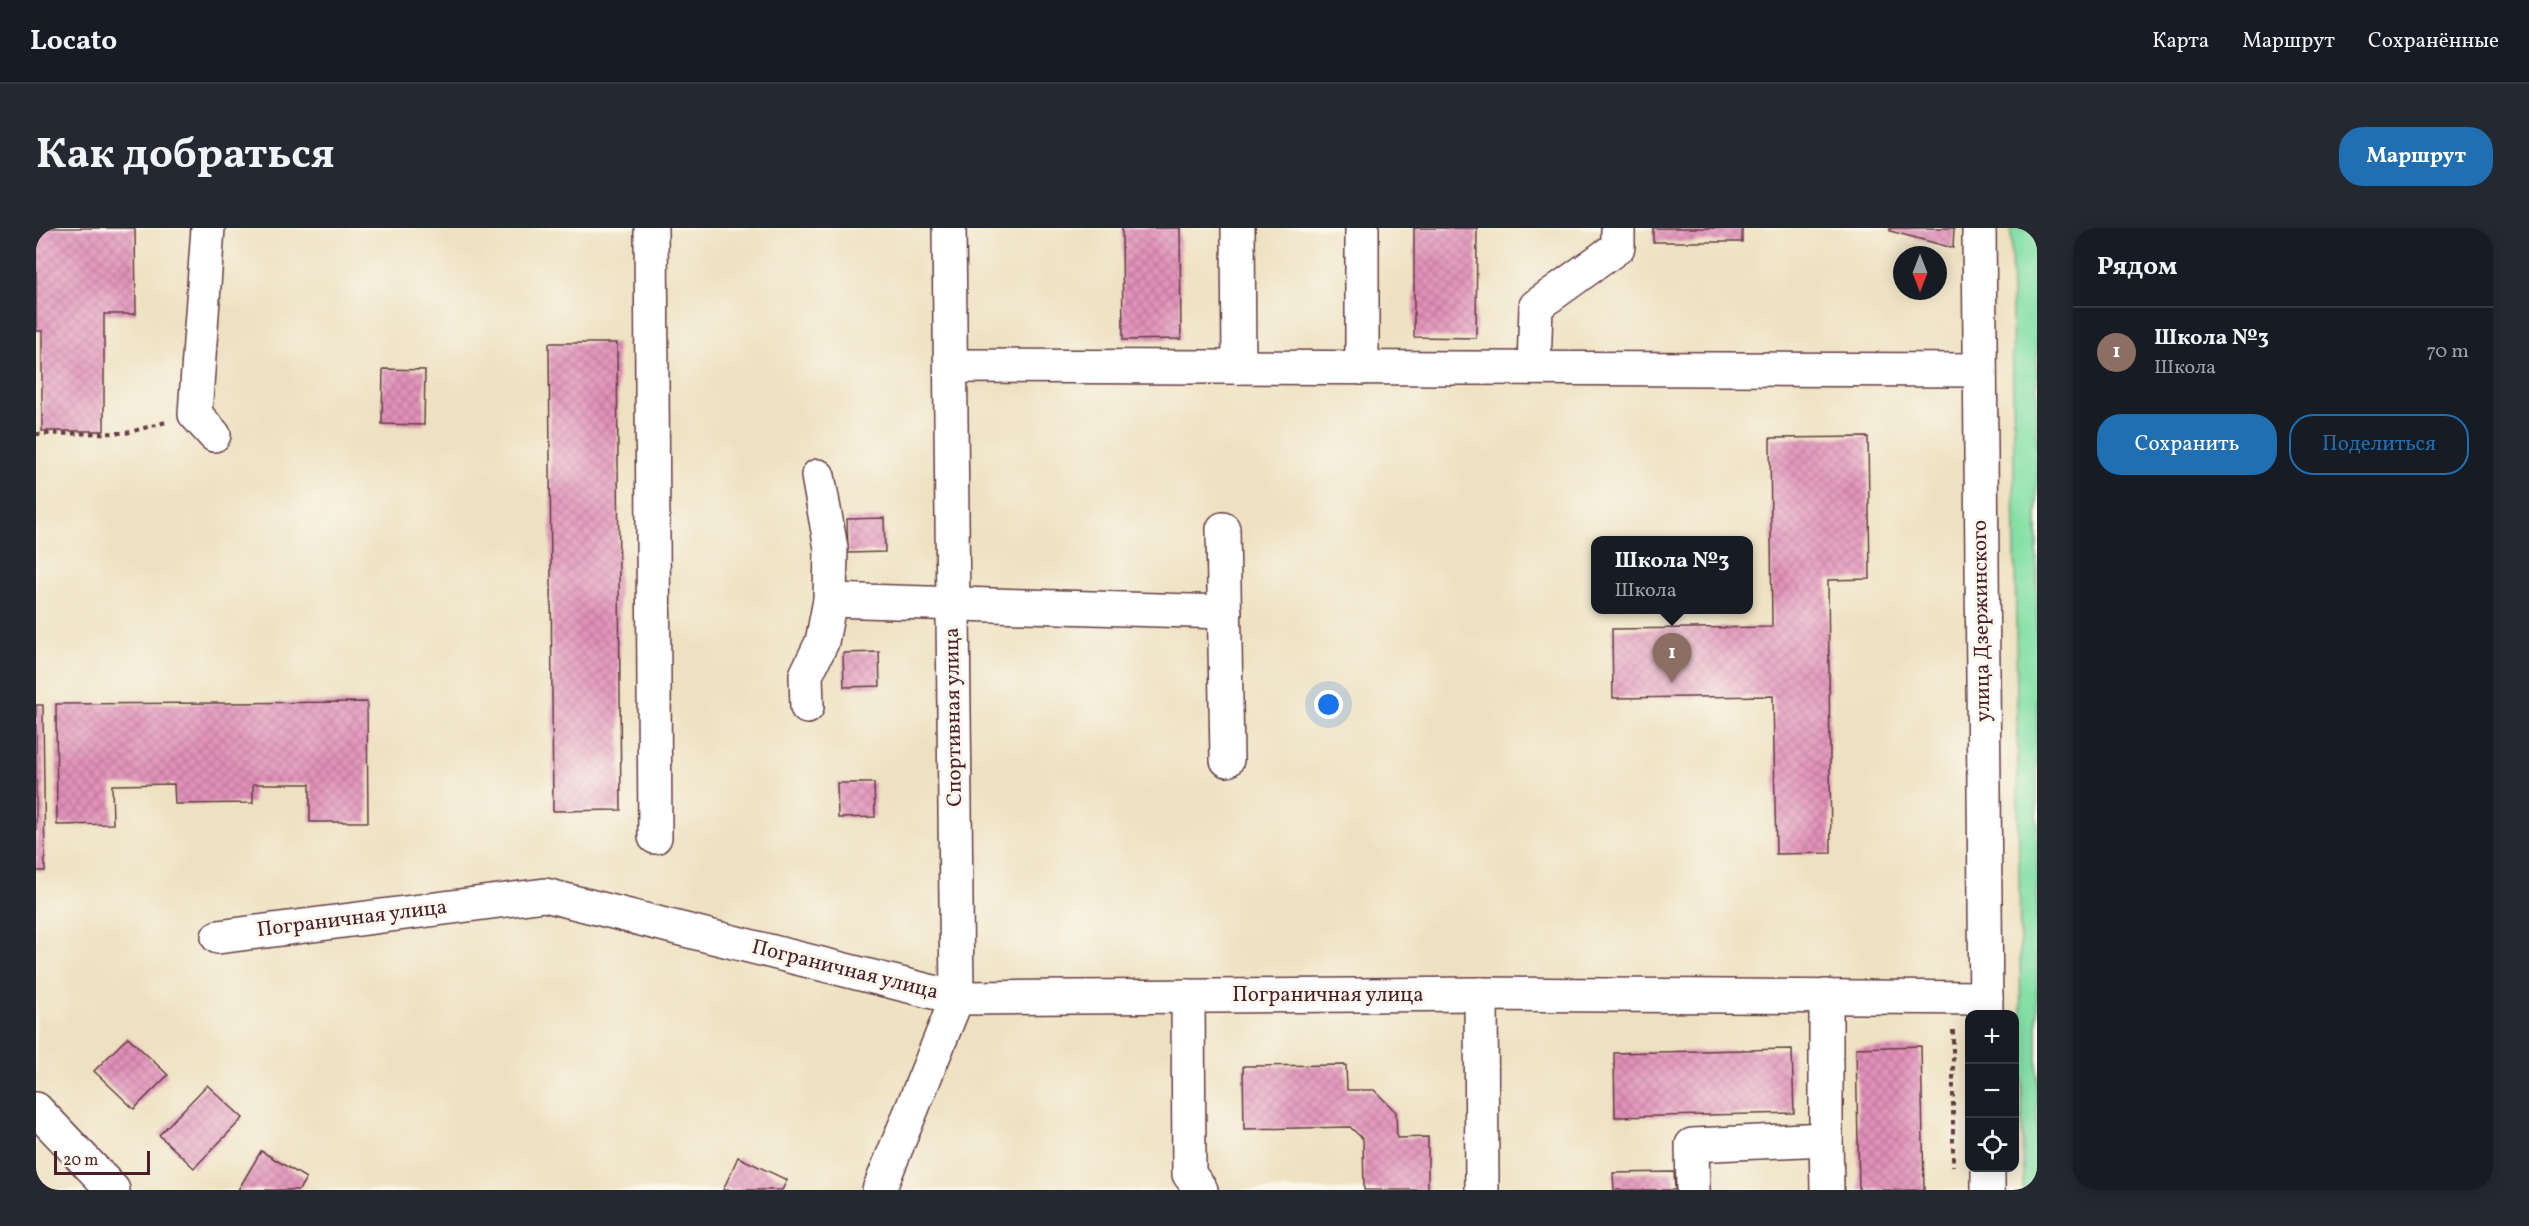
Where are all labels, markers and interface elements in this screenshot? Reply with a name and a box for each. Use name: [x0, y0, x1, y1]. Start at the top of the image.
text: Locato: [30, 22, 117, 61]
text: Карта: [2152, 27, 2209, 56]
text: Маршрут: [2242, 27, 2335, 56]
text: Сохранённые: [2368, 27, 2499, 56]
text: Как добраться: [36, 127, 335, 186]
button: Маршрут: [2339, 127, 2493, 186]
north arrow: [1893, 246, 1947, 300]
text: Рядом: [2097, 249, 2177, 285]
text: Школа №3: [2154, 323, 2269, 354]
text: 1: [2112, 338, 2121, 366]
text: 70 m: [2426, 338, 2469, 366]
text: Школа: [2154, 354, 2216, 382]
button: Сохранить: [2097, 414, 2277, 475]
button: Поделиться: [2289, 414, 2469, 475]
street label: улица Дзержинского: [1966, 520, 1998, 722]
popup: [1591, 536, 1753, 614]
text: Школа №3: [1615, 546, 1729, 577]
text: Школа: [1615, 577, 1677, 605]
street label: Спортивная улица: [938, 627, 970, 807]
pin: 1: [1652, 634, 1692, 683]
your location: [1314, 690, 1343, 719]
street label: Пограничная улица: [255, 893, 449, 945]
street label: Пограничная улица: [749, 933, 941, 1007]
street label: Пограничная улица: [1232, 981, 1424, 1010]
map controls: [1965, 1010, 2019, 1172]
button: +: [1965, 1010, 2019, 1064]
button: −: [1965, 1064, 2019, 1118]
button: locate: [1965, 1118, 2019, 1172]
scale bar: [54, 1148, 150, 1176]
text: 20 m: [63, 1150, 98, 1172]

